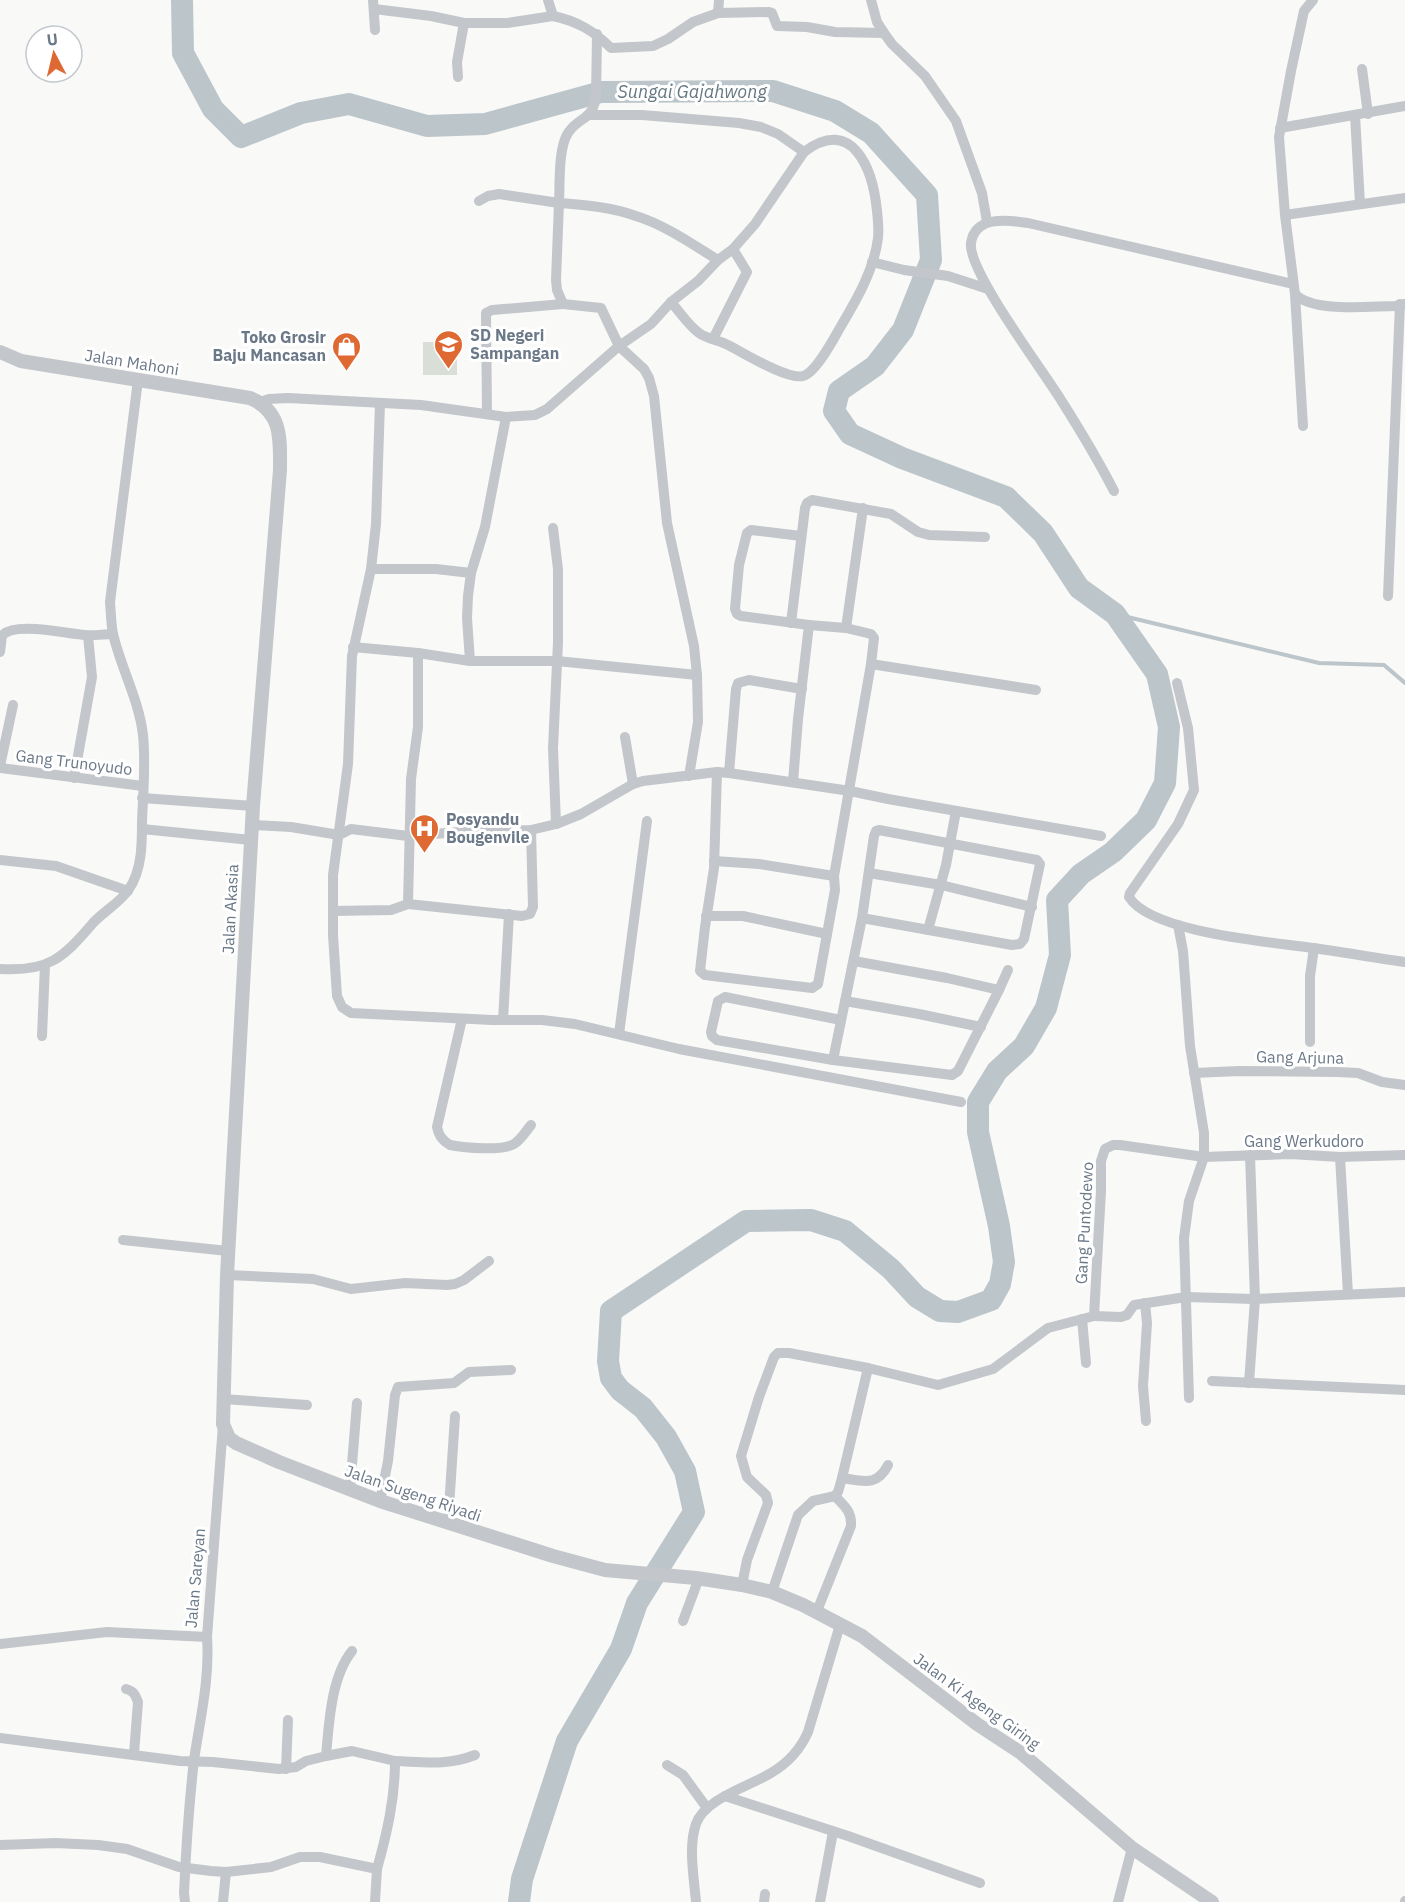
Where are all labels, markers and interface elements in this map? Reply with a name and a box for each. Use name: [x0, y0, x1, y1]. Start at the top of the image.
north arrow: [24, 24, 84, 84]
text: U: [45, 29, 59, 50]
water label: Sungai Gajahwong: [617, 80, 767, 103]
place label: SD Negeri Sampangan: [470, 325, 559, 363]
place label: Toko Grosir Baju Mancasan: [213, 327, 327, 365]
school or university icon: SD Negeri Sampangan: [433, 328, 465, 370]
shop icon: Toko Grosir Baju Mancasan: [331, 330, 363, 372]
street label: Jalan Mahoni: [83, 345, 181, 379]
street label: Gang Trunoyudo: [14, 745, 134, 779]
place label: Posyandu Bougenvile: [446, 809, 529, 847]
hospital icon: Posyandu Bougenvile: [409, 812, 441, 854]
street label: Jalan Akasia: [218, 863, 242, 954]
street label: Gang Arjuna: [1256, 1046, 1345, 1068]
street label: Gang Werkudoro: [1244, 1131, 1364, 1151]
street label: Gang Puntodewo: [1071, 1161, 1097, 1285]
street label: Jalan Sugeng Riyadi: [342, 1460, 484, 1526]
street label: Jalan Sareyan: [181, 1527, 209, 1629]
street label: Jalan Ki Ageng Giring: [910, 1648, 1045, 1754]

